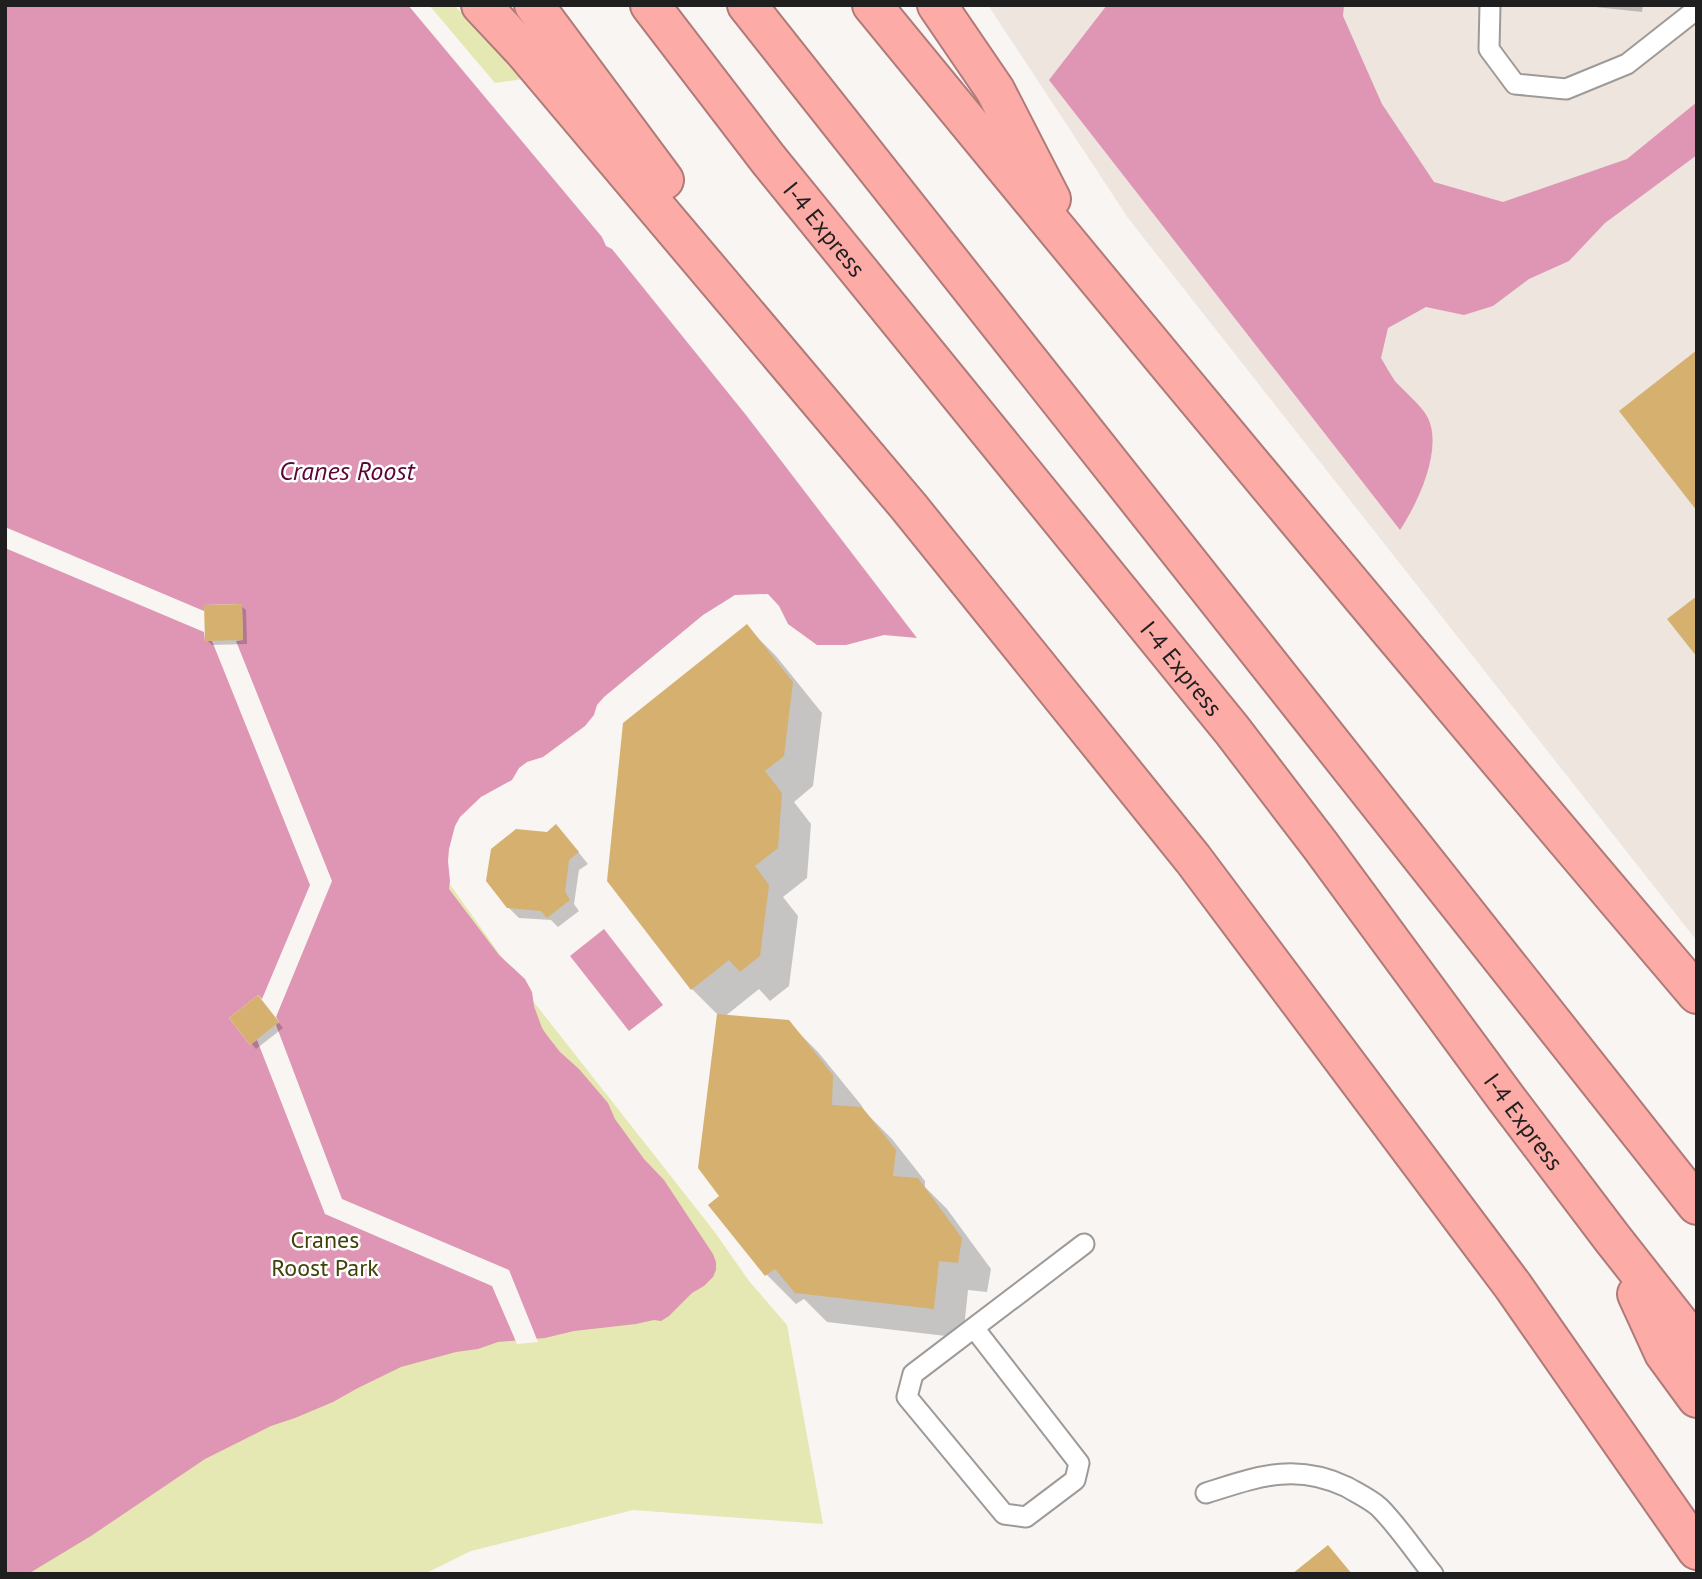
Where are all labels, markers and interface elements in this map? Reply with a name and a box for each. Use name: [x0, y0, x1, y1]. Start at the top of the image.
street label: I-4 Express: [777, 175, 873, 283]
water label: Cranes Roost: [279, 454, 417, 487]
street label: I-4 Express: [1134, 614, 1230, 722]
street label: I-4 Express: [1477, 1067, 1571, 1176]
park label: Cranes Roost Park: [271, 1224, 379, 1283]

